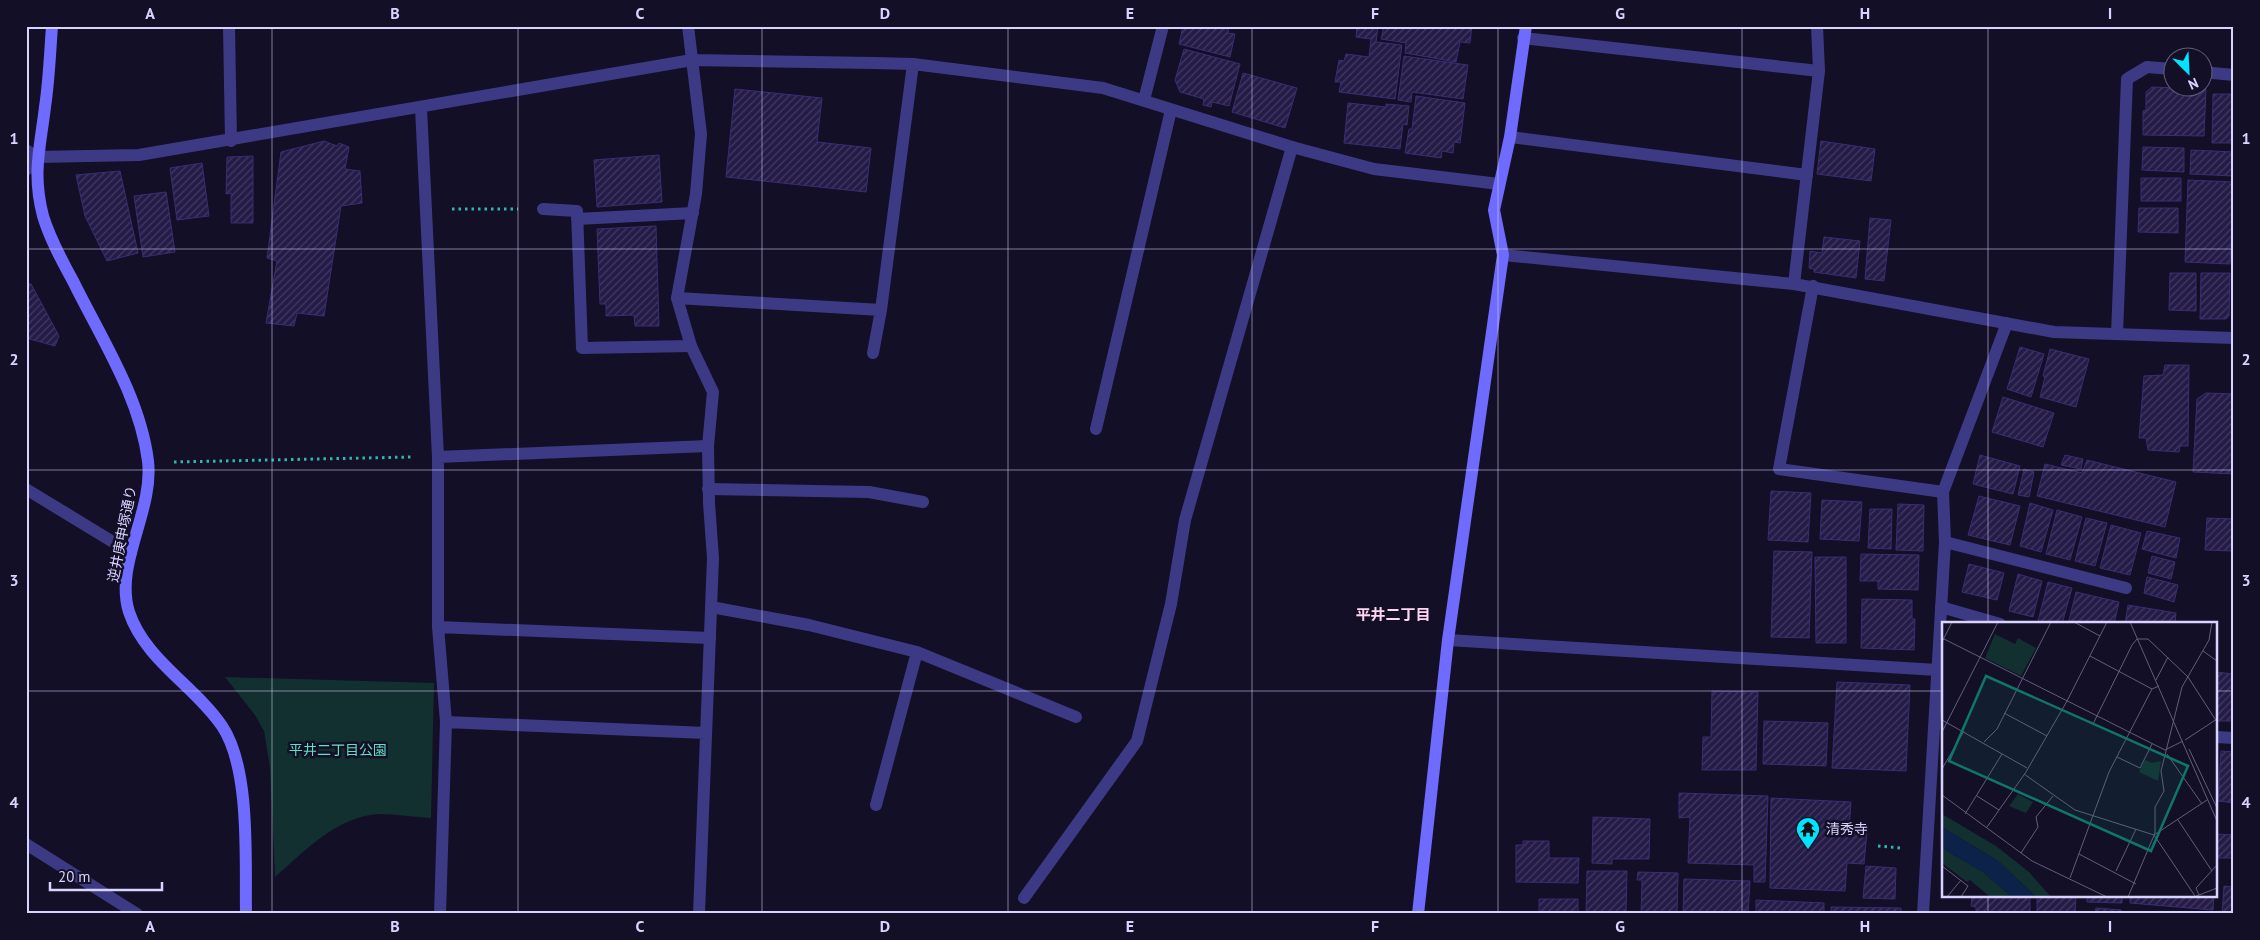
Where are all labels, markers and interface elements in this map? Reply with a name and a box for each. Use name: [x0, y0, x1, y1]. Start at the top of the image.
text: A: [145, 3, 155, 23]
text: B: [390, 3, 400, 23]
text: C: [636, 3, 645, 23]
text: D: [880, 3, 890, 23]
text: E: [1126, 3, 1134, 23]
text: F: [1371, 3, 1379, 23]
text: G: [1615, 3, 1625, 23]
text: H: [1860, 3, 1870, 23]
text: I: [2108, 3, 2112, 23]
north arrow: [2162, 48, 2212, 98]
text: N: [2185, 74, 2201, 94]
text: 1: [9, 128, 19, 148]
text: 1: [2241, 128, 2251, 148]
text: 2: [9, 349, 19, 369]
text: 2: [2241, 349, 2251, 369]
street label: 逆井庚申塚通り: [104, 484, 140, 584]
text: 3: [9, 570, 19, 590]
text: 3: [2241, 570, 2251, 590]
district label: 平井二丁目: [1355, 605, 1431, 624]
inset map: [1942, 622, 2218, 898]
park label: 平井二丁目公園: [289, 741, 387, 759]
text: 4: [9, 792, 19, 812]
text: 4: [2241, 792, 2251, 812]
temple icon: 清秀寺: [1795, 816, 1821, 850]
place label: 清秀寺: [1826, 820, 1868, 838]
scale bar: [50, 860, 162, 892]
text: 20 m: [58, 867, 91, 886]
text: A: [145, 916, 155, 936]
text: B: [390, 916, 400, 936]
text: C: [636, 916, 645, 936]
text: D: [880, 916, 890, 936]
text: E: [1126, 916, 1134, 936]
text: F: [1371, 916, 1379, 936]
text: G: [1615, 916, 1625, 936]
text: H: [1860, 916, 1870, 936]
text: I: [2108, 916, 2112, 936]

